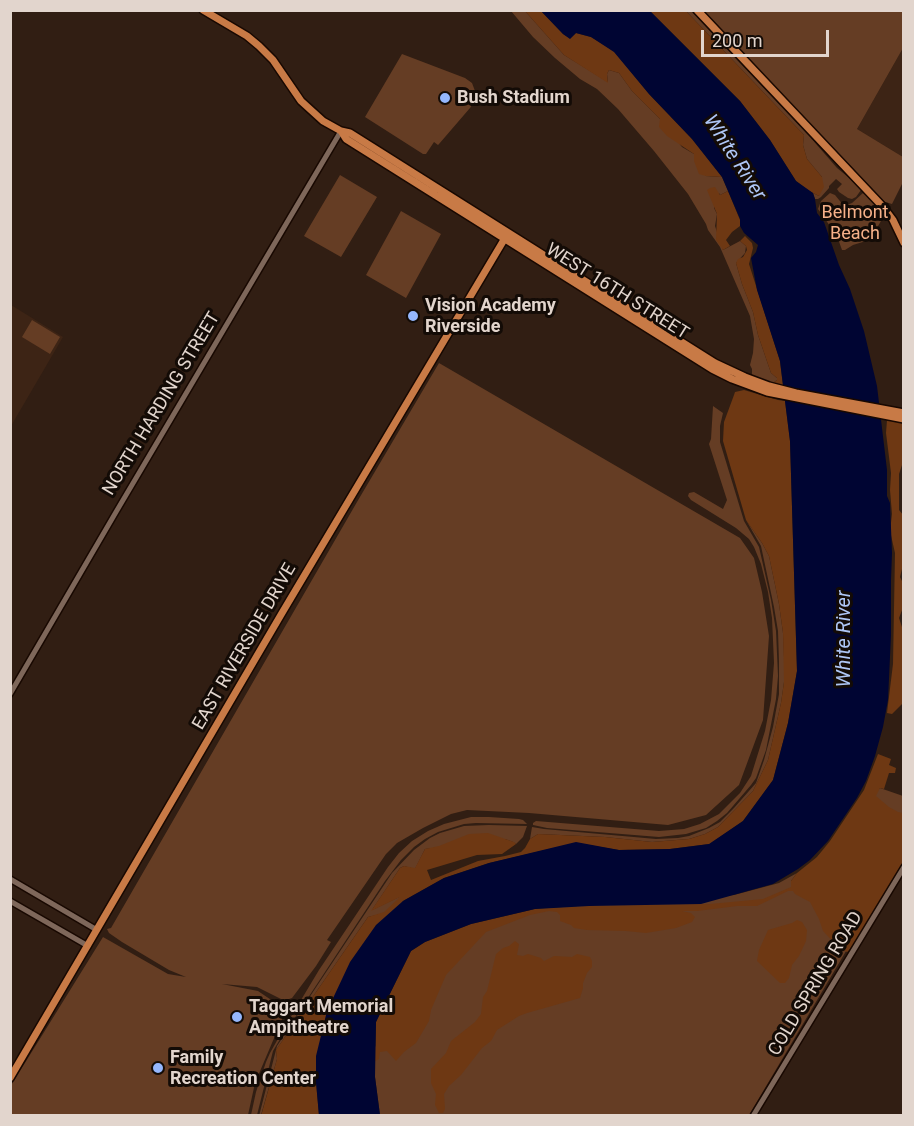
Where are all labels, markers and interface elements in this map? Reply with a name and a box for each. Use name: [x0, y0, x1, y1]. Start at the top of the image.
scale bar: [704, 18, 832, 56]
text: 200 m: [712, 30, 763, 51]
place label: Bush Stadium: [457, 87, 570, 109]
marker: Bush Stadium: [438, 91, 452, 105]
water label: White River: [698, 111, 770, 205]
park label: Belmont Beach: [821, 202, 889, 244]
street label: WEST 16TH STREET: [542, 239, 692, 345]
place label: Vision Academy Riverside: [425, 295, 556, 338]
street label: NORTH HARDING STREET: [99, 309, 225, 499]
marker: Vision Academy Riverside: [406, 309, 420, 323]
street label: EAST RIVERSIDE DRIVE: [189, 560, 301, 734]
water label: White River: [833, 591, 857, 687]
street label: COLD SPRING ROAD: [764, 908, 868, 1060]
place label: Taggart Memorial Ampitheatre: [249, 996, 393, 1038]
marker: Taggart Memorial Ampitheatre: [230, 1010, 244, 1024]
place label: Family Recreation Center: [170, 1047, 316, 1090]
marker: Family Recreation Center: [151, 1061, 165, 1075]

